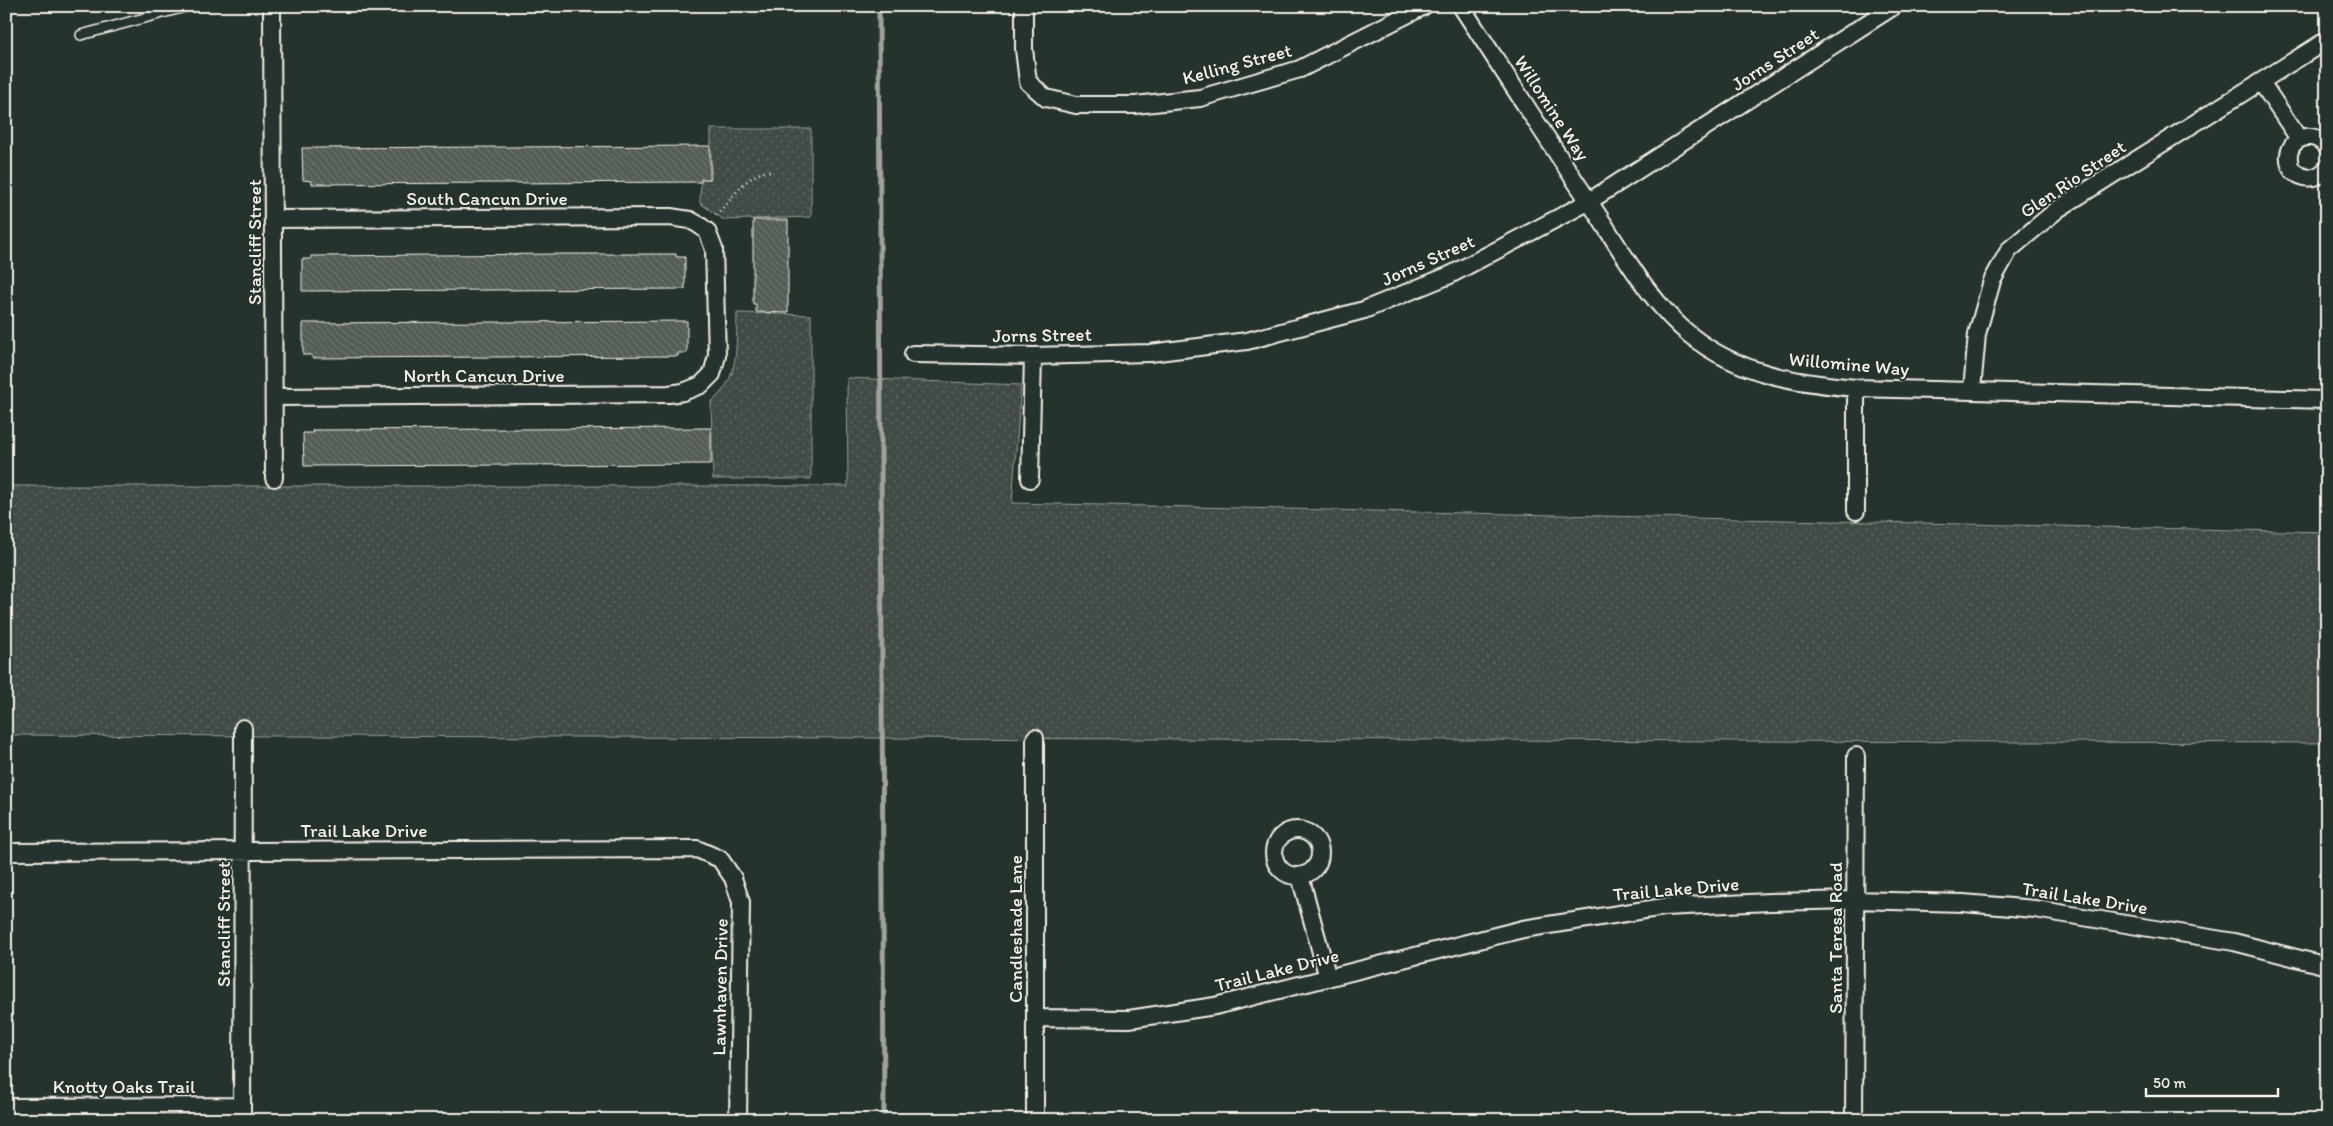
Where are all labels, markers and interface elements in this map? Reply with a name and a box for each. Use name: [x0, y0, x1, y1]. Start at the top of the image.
street label: Jorns Street: [1727, 22, 1823, 96]
street label: Kelling Street: [1180, 38, 1294, 90]
street label: Willomine Way: [1509, 51, 1595, 165]
street label: Glen Rio Street: [2016, 135, 2130, 223]
street label: Stancliff Street: [243, 179, 266, 305]
street label: South Cancun Drive: [406, 187, 568, 210]
street label: Jorns Street: [1378, 229, 1478, 291]
street label: Jorns Street: [992, 323, 1092, 347]
street label: Willomine Way: [1788, 347, 1910, 381]
street label: North Cancun Drive: [404, 364, 564, 387]
street label: Trail Lake Drive: [301, 819, 427, 842]
street label: Candleshade Lane: [1004, 855, 1027, 1003]
street label: Stancliff Street: [212, 861, 235, 987]
street label: Santa Teresa Road: [1824, 862, 1847, 1014]
street label: Trail Lake Drive: [1612, 872, 1740, 906]
street label: Trail Lake Drive: [2021, 877, 2149, 919]
street label: Lawnhaven Drive: [707, 918, 733, 1056]
street label: Trail Lake Drive: [1213, 944, 1341, 996]
scale bar: [2146, 1066, 2278, 1098]
text: 50 m: [2153, 1074, 2186, 1092]
street label: Knotty Oaks Trail: [53, 1075, 196, 1098]

